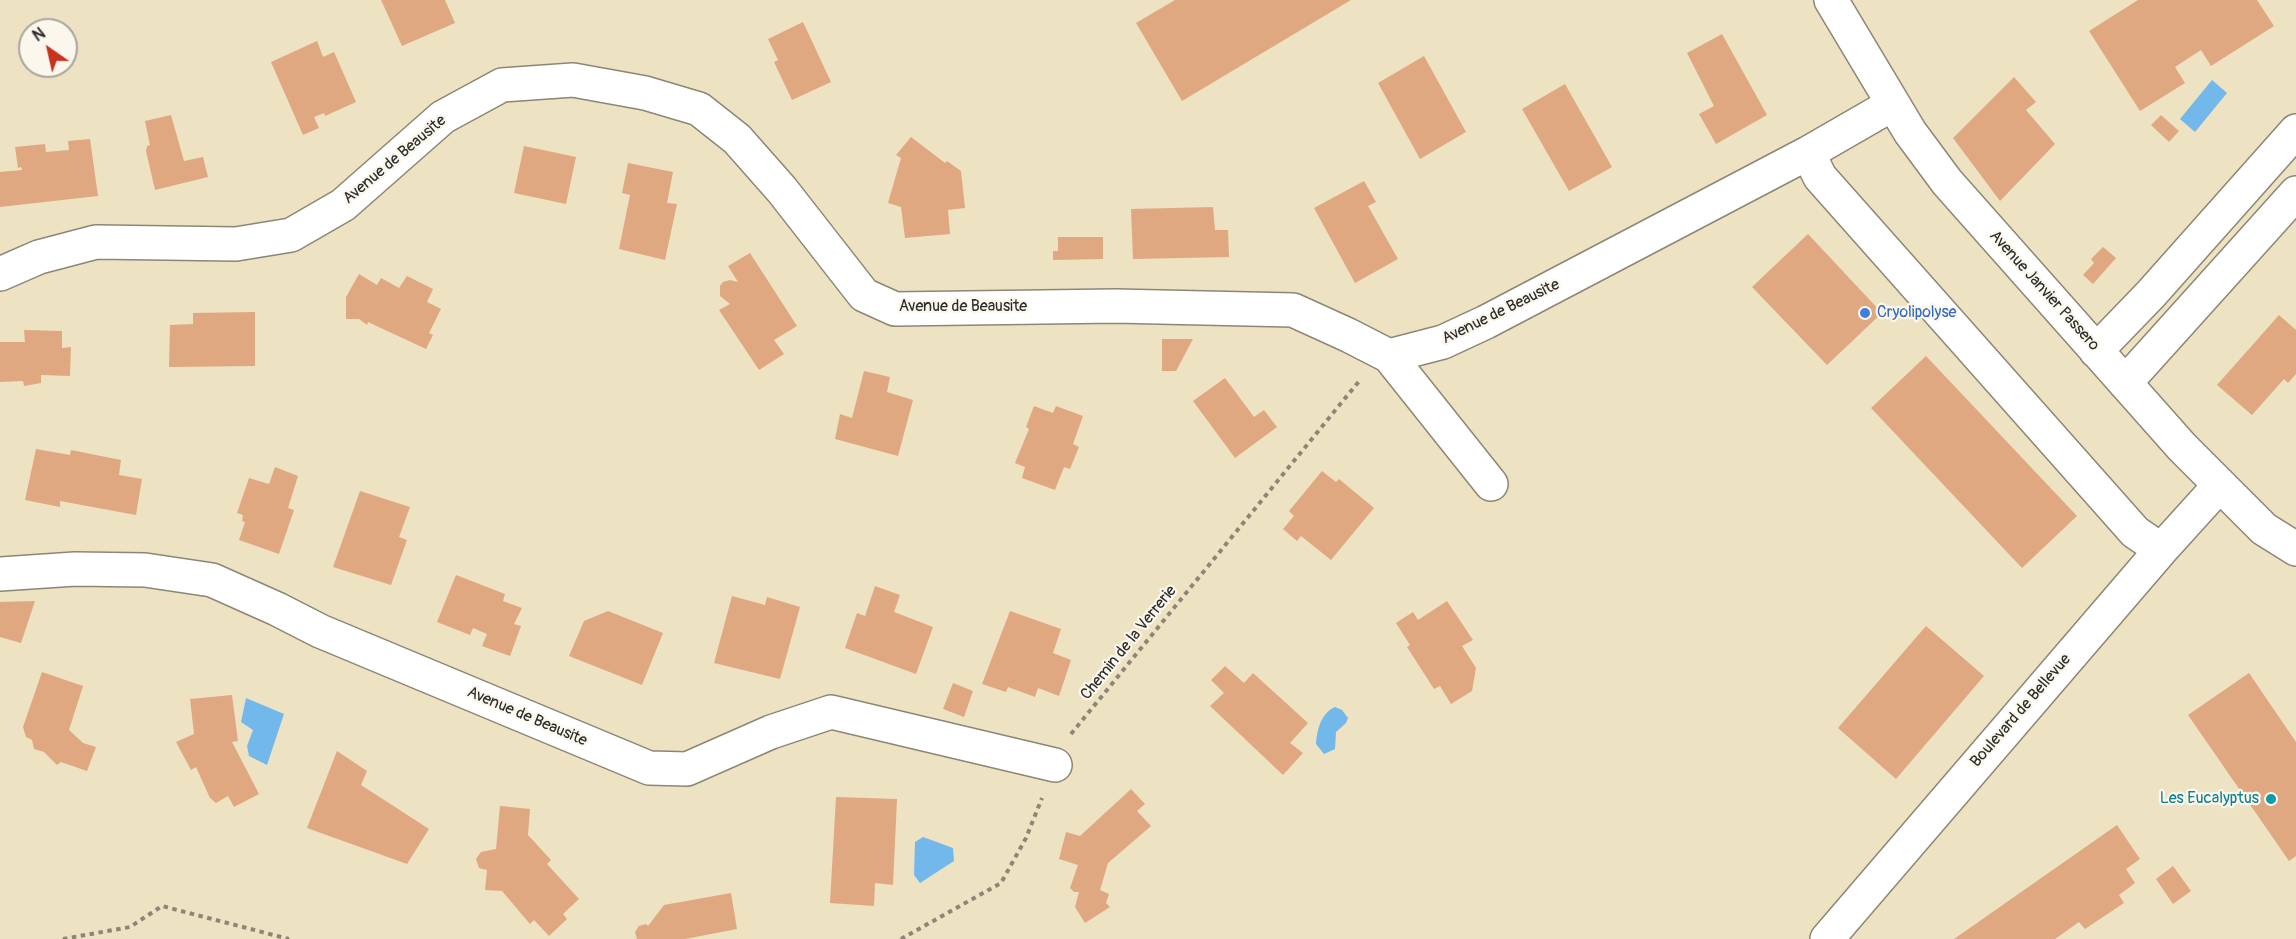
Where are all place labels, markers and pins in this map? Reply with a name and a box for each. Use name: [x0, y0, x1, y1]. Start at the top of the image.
place label: Cryolipolyse: [1877, 303, 1956, 323]
marker: Cryolipolyse: [1858, 306, 1872, 320]
place label: Les Eucalyptus: [2160, 789, 2259, 809]
marker: Les Eucalyptus: [2264, 792, 2278, 806]

